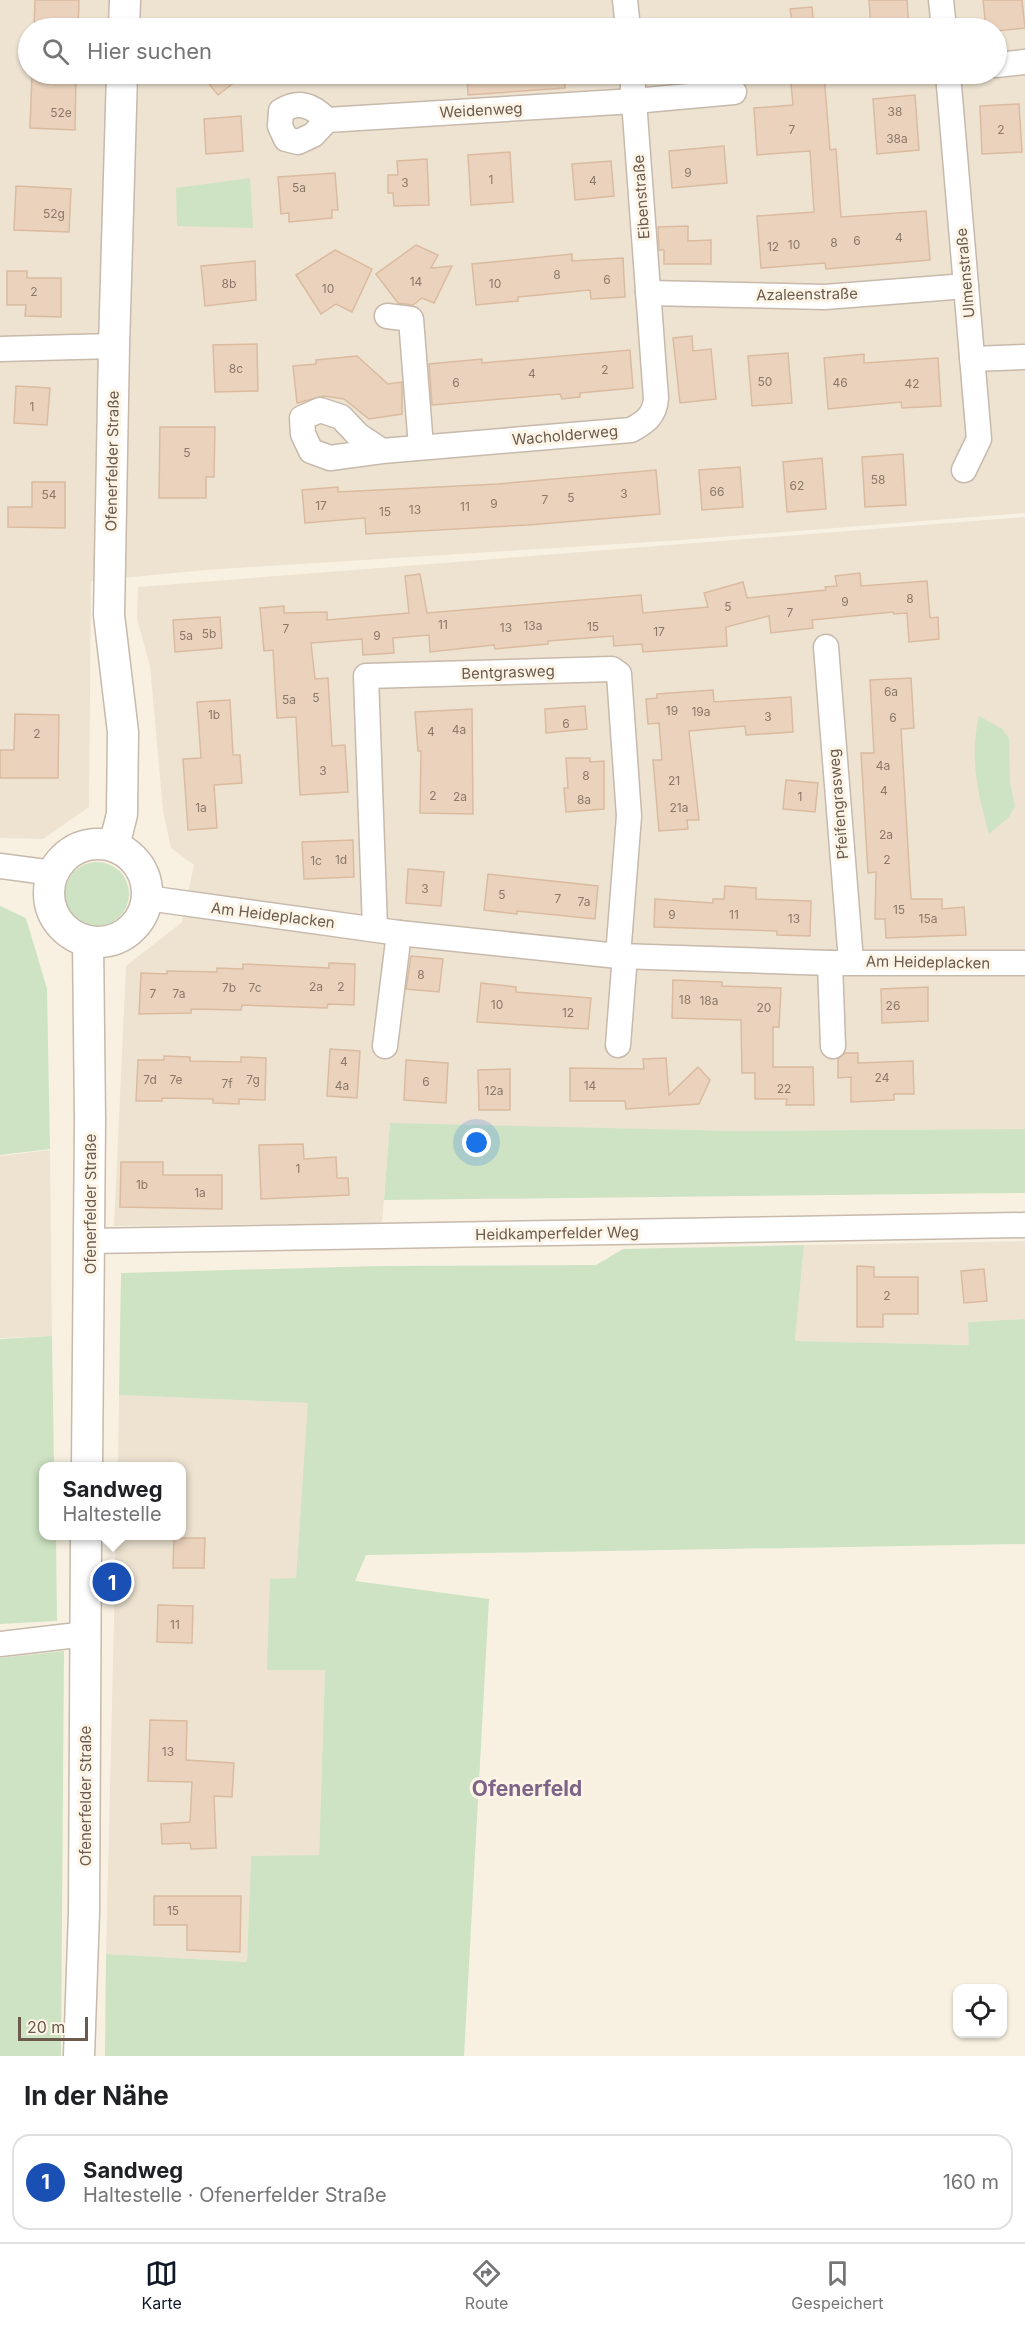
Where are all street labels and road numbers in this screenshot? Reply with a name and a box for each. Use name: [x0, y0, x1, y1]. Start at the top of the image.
street label: Weidenweg: [439, 98, 523, 122]
street label: Eibenstraße: [629, 154, 653, 240]
street label: Ulmenstraße: [952, 227, 978, 319]
street label: Azaleenstraße: [756, 284, 858, 304]
street label: Ofenerfelder Straße: [101, 390, 123, 532]
street label: Wacholderweg: [511, 421, 619, 449]
street label: Bentgrasweg: [461, 661, 555, 683]
street label: Pfeifengrasweg: [824, 748, 852, 860]
street label: Am Heideplacken: [210, 898, 336, 932]
street label: Am Heideplacken: [866, 951, 990, 973]
street label: Ofenerfelder Straße: [81, 1134, 100, 1274]
street label: Heidkamperfelder Weg: [475, 1222, 639, 1244]
street label: Ofenerfelder Straße: [76, 1726, 95, 1866]

